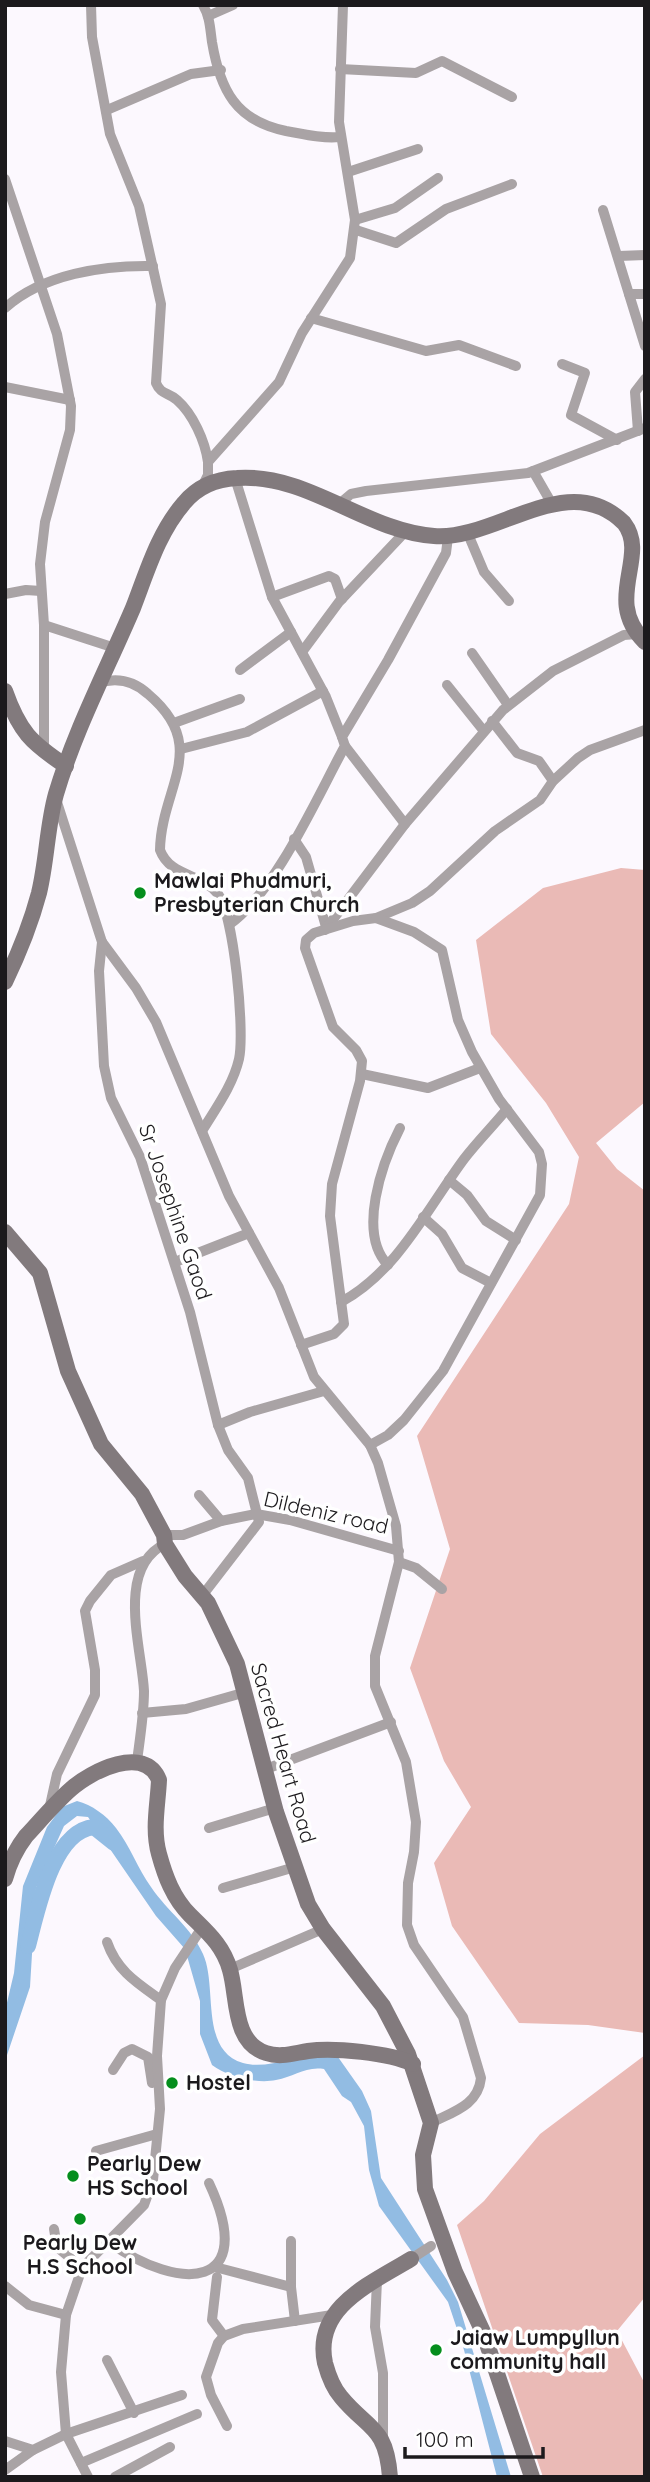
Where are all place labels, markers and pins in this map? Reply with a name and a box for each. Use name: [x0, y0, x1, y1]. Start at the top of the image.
place label: Mawlai Phudmuri, Presbyterian Church: [154, 867, 360, 917]
marker: Mawlai Phudmuri, Presbyterian Church: [132, 885, 148, 901]
place label: Hostel: [186, 2069, 251, 2095]
marker: Hostel: [164, 2075, 180, 2091]
place label: Pearly Dew HS School: [87, 2150, 202, 2200]
marker: Pearly Dew HS School: [65, 2168, 81, 2184]
marker: Pearly Dew H.S School: [72, 2211, 88, 2227]
place label: Pearly Dew H.S School: [23, 2229, 137, 2279]
place label: Jaiaw Lumpyllun community hall: [450, 2324, 620, 2374]
marker: Jaiaw Lumpyllun community hall: [428, 2342, 444, 2358]

